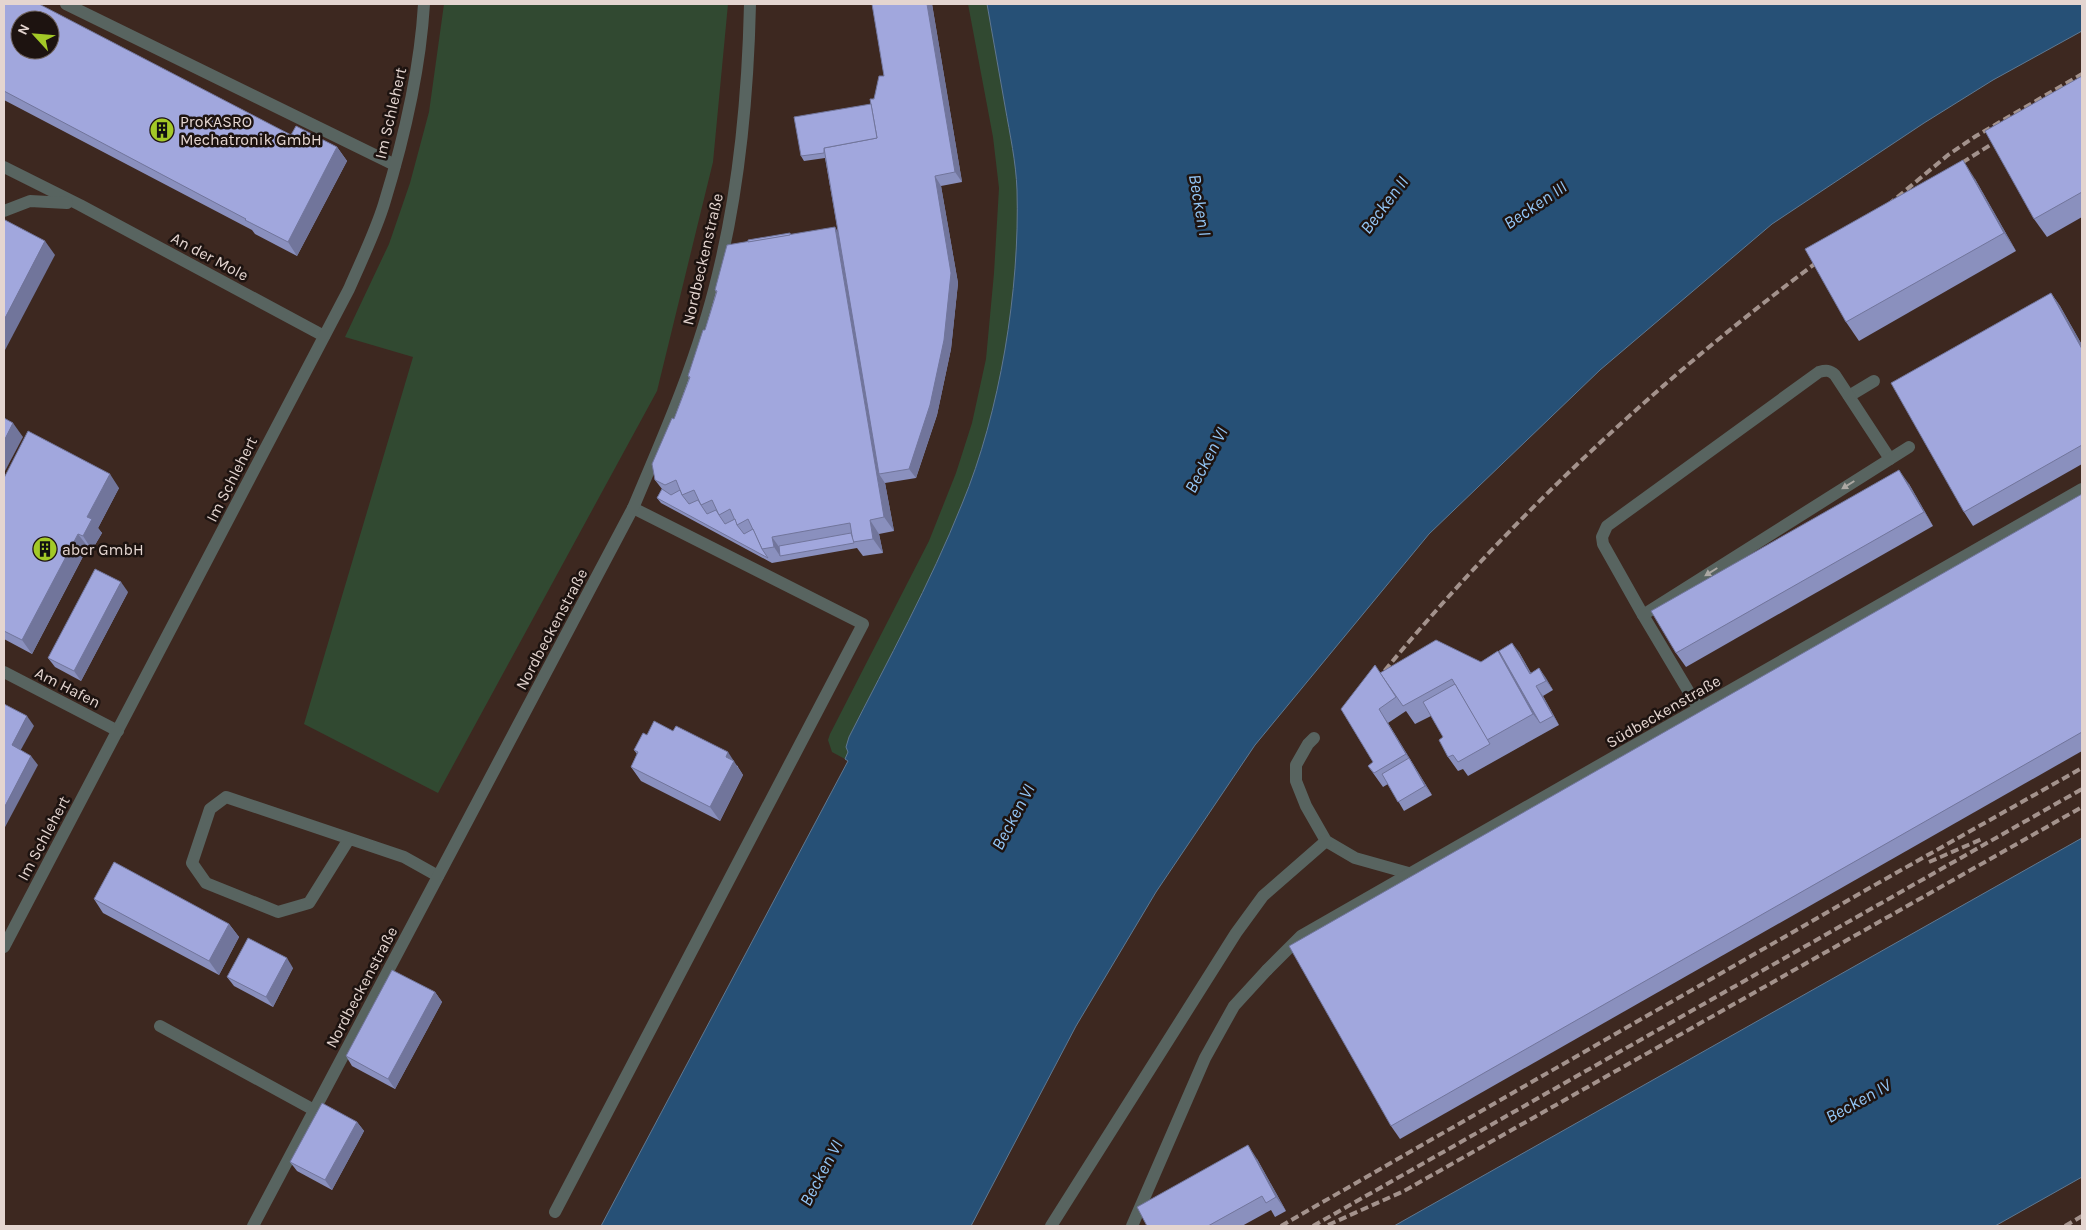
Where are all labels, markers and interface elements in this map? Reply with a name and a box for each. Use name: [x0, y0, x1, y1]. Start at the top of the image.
north arrow: [10, 10, 60, 60]
text: N: [14, 21, 34, 38]
street label: Im Schlehert: [371, 66, 410, 161]
place label: ProKASRO Mechatronik GmbH: [180, 112, 322, 149]
building icon: ProKASRO Mechatronik GmbH: [149, 117, 175, 143]
water label: Becken I: [1184, 172, 1216, 238]
water label: Becken II: [1355, 172, 1413, 238]
water label: Becken III: [1499, 176, 1571, 234]
street label: Nordbeckenstraße: [678, 191, 727, 327]
street label: An der Mole: [168, 228, 252, 285]
water label: Becken VI: [1180, 423, 1232, 497]
street label: Im Schlehert: [202, 433, 261, 525]
one-way arrow: [1842, 481, 1855, 490]
building icon: abcr GmbH: [32, 536, 58, 562]
place label: abcr GmbH: [62, 540, 144, 559]
street label: Nordbeckenstraße: [511, 565, 591, 693]
one-way arrow: [1704, 567, 1718, 577]
street label: Am Hafen: [32, 663, 104, 712]
street label: Südbeckenstraße: [1603, 671, 1724, 752]
water label: Becken VI: [987, 780, 1039, 854]
street label: Im Schlehert: [13, 793, 74, 884]
street label: Nordbeckenstraße: [321, 923, 401, 1051]
water label: Becken IV: [1821, 1074, 1895, 1128]
water label: Becken VI: [795, 1136, 847, 1210]

